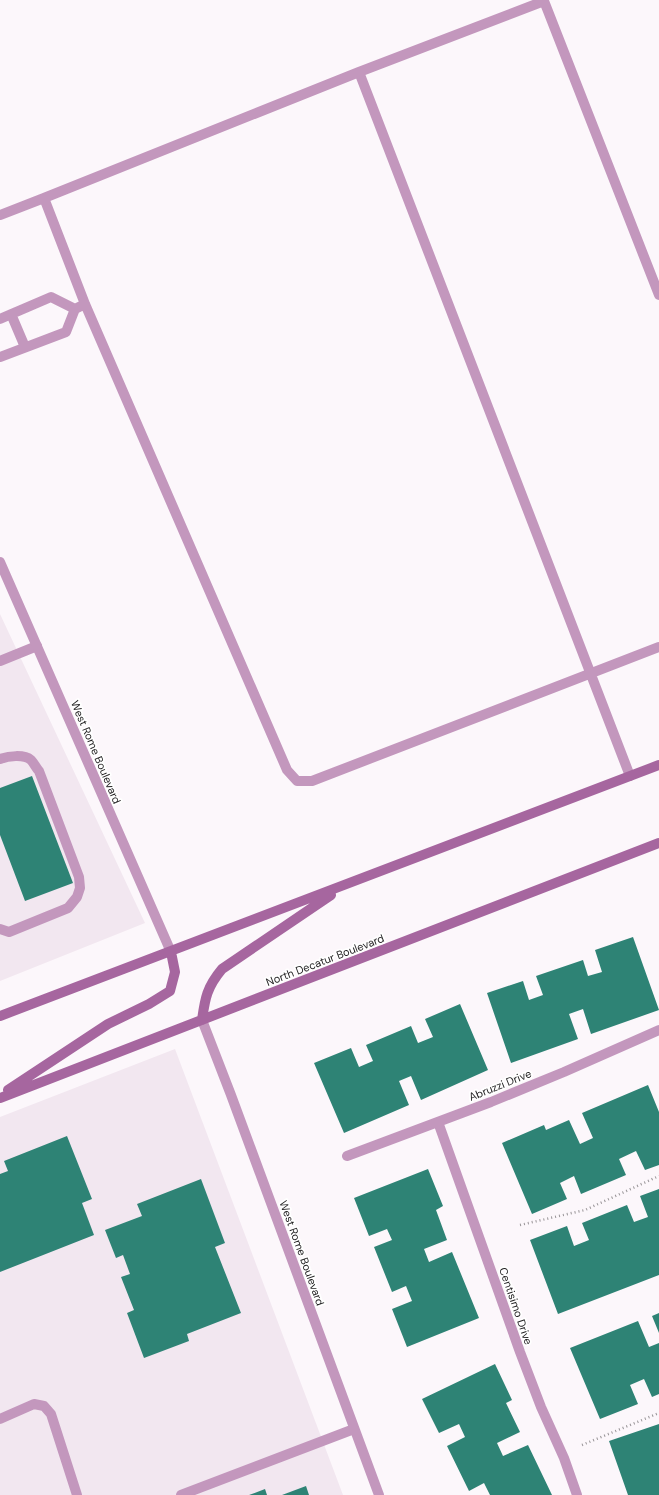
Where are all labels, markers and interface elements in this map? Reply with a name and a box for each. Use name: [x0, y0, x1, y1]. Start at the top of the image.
street label: West Rome Boulevard: [68, 698, 124, 806]
street label: North Decatur Boulevard: [264, 931, 386, 989]
street label: Abruzzi Drive: [467, 1066, 533, 1104]
street label: West Rome Boulevard: [276, 1199, 328, 1308]
street label: Centisimo Drive: [496, 1265, 536, 1347]

